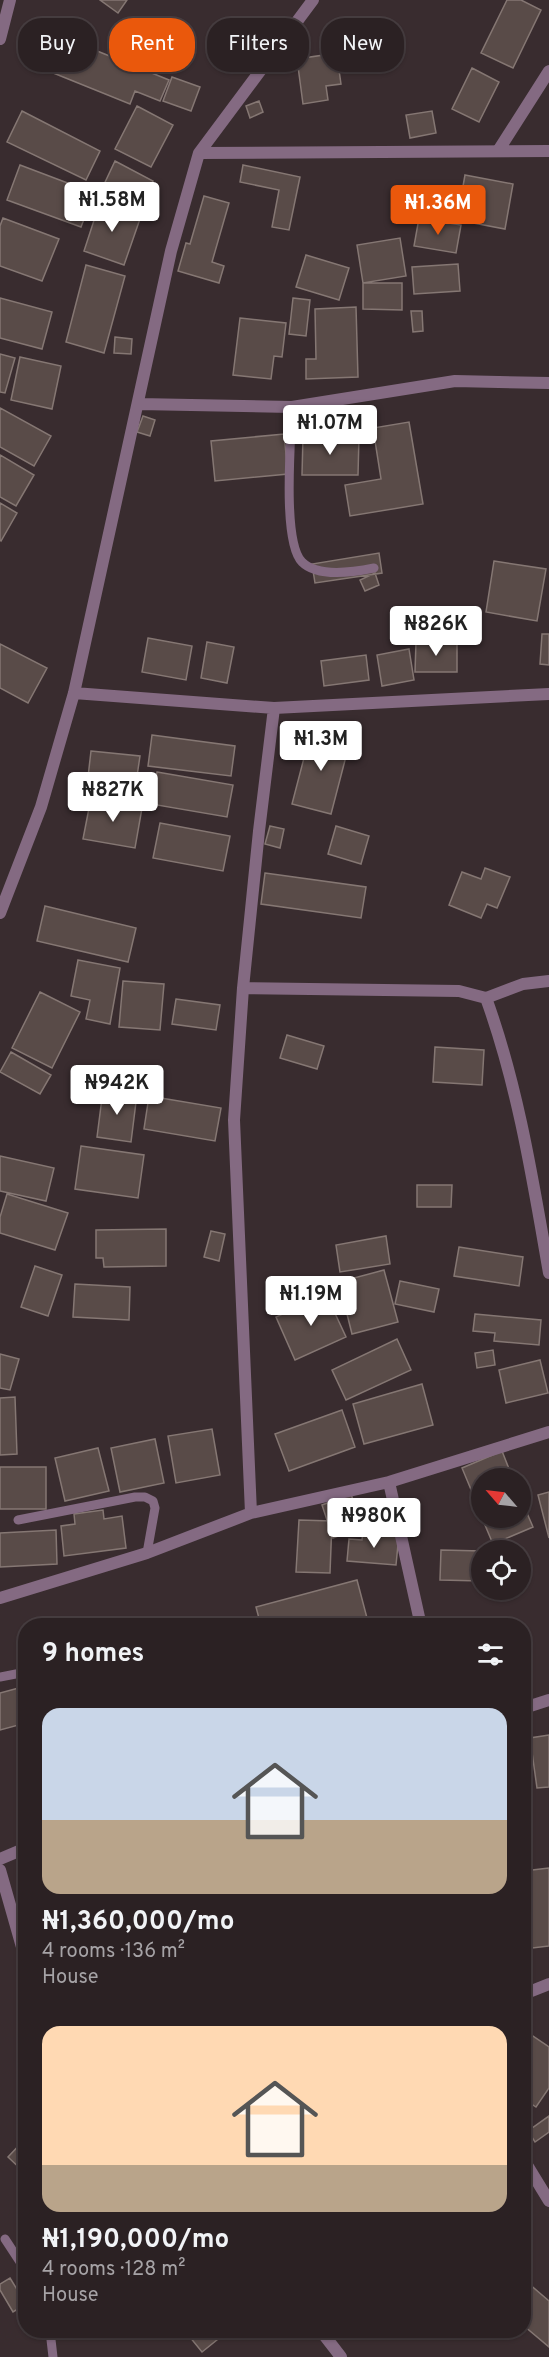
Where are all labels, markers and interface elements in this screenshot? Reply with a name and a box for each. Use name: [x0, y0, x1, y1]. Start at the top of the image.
chip: Buy: [18, 18, 97, 72]
chip: Rent: [109, 18, 195, 72]
chip: Filters: [207, 18, 309, 72]
chip: New: [321, 18, 404, 72]
pin: ₦1.58M: [63, 182, 161, 233]
pin: ₦1.36M: [389, 185, 487, 236]
text: ₦1.58M: [78, 188, 146, 214]
text: ₦1.36M: [405, 191, 471, 217]
pin: ₦1.07M: [281, 405, 379, 456]
text: ₦1.07M: [297, 411, 363, 437]
pin: ₦826K: [394, 606, 478, 657]
text: ₦826K: [404, 612, 468, 638]
pin: ₦1.3M: [279, 721, 363, 772]
text: ₦1.3M: [294, 727, 348, 753]
pin: ₦827K: [71, 772, 155, 823]
text: ₦827K: [82, 778, 144, 804]
pin: ₦942K: [75, 1065, 159, 1116]
text: ₦942K: [85, 1071, 149, 1097]
pin: ₦1.19M: [262, 1276, 360, 1327]
text: ₦1.19M: [280, 1282, 342, 1308]
north arrow: [471, 1468, 531, 1528]
map controls: [471, 1468, 531, 1600]
pin: ₦980K: [332, 1498, 416, 1549]
text: ₦980K: [341, 1504, 407, 1530]
button: locate: [471, 1540, 531, 1600]
text: 9 homes: [42, 1638, 144, 1671]
icon: filters: [474, 1638, 507, 1671]
icon: home: [221, 1747, 329, 1855]
text: ₦1,360,000/mo: [42, 1906, 234, 1939]
text: 4 rooms · 136 m²: [42, 1939, 185, 1965]
text: House: [42, 1965, 98, 1991]
icon: home: [221, 2065, 329, 2173]
text: ₦1,190,000/mo: [42, 2224, 229, 2257]
text: 4 rooms · 128 m²: [42, 2257, 185, 2283]
text: House: [42, 2283, 98, 2309]

